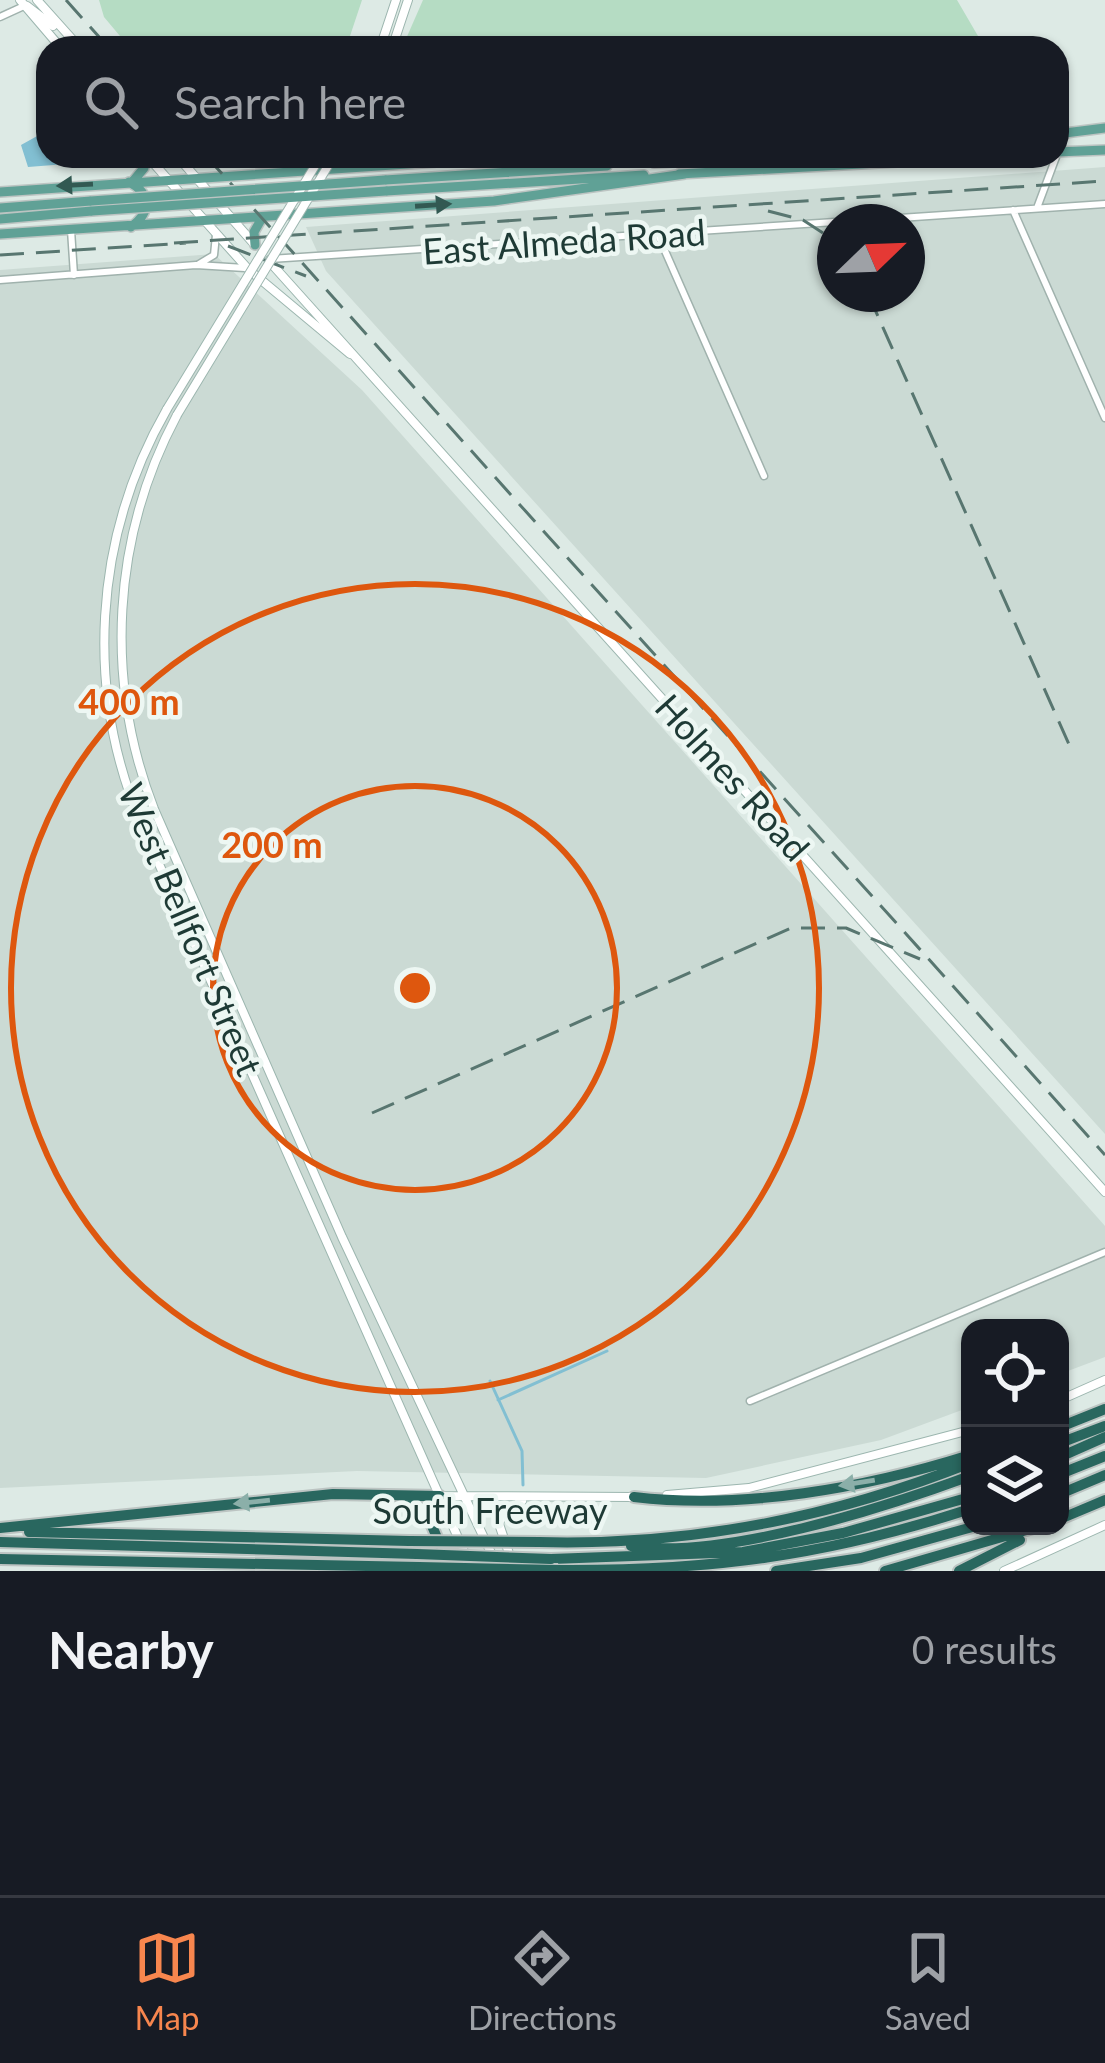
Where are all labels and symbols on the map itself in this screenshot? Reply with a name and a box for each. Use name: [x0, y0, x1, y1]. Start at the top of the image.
one-way arrow: [56, 176, 93, 195]
one-way arrow: [415, 195, 453, 214]
north arrow: [817, 204, 925, 312]
street label: East Almeda Road: [421, 209, 707, 273]
text: 400 m: [78, 679, 180, 723]
street label: Holmes Road: [647, 685, 819, 869]
street label: West Bellfort Street: [110, 776, 273, 1082]
text: 200 m: [221, 822, 323, 866]
centre of rings: [394, 967, 436, 1009]
one-way arrow: [837, 1474, 875, 1493]
street label: South Freeway: [372, 1488, 608, 1532]
one-way arrow: [233, 1492, 270, 1511]

